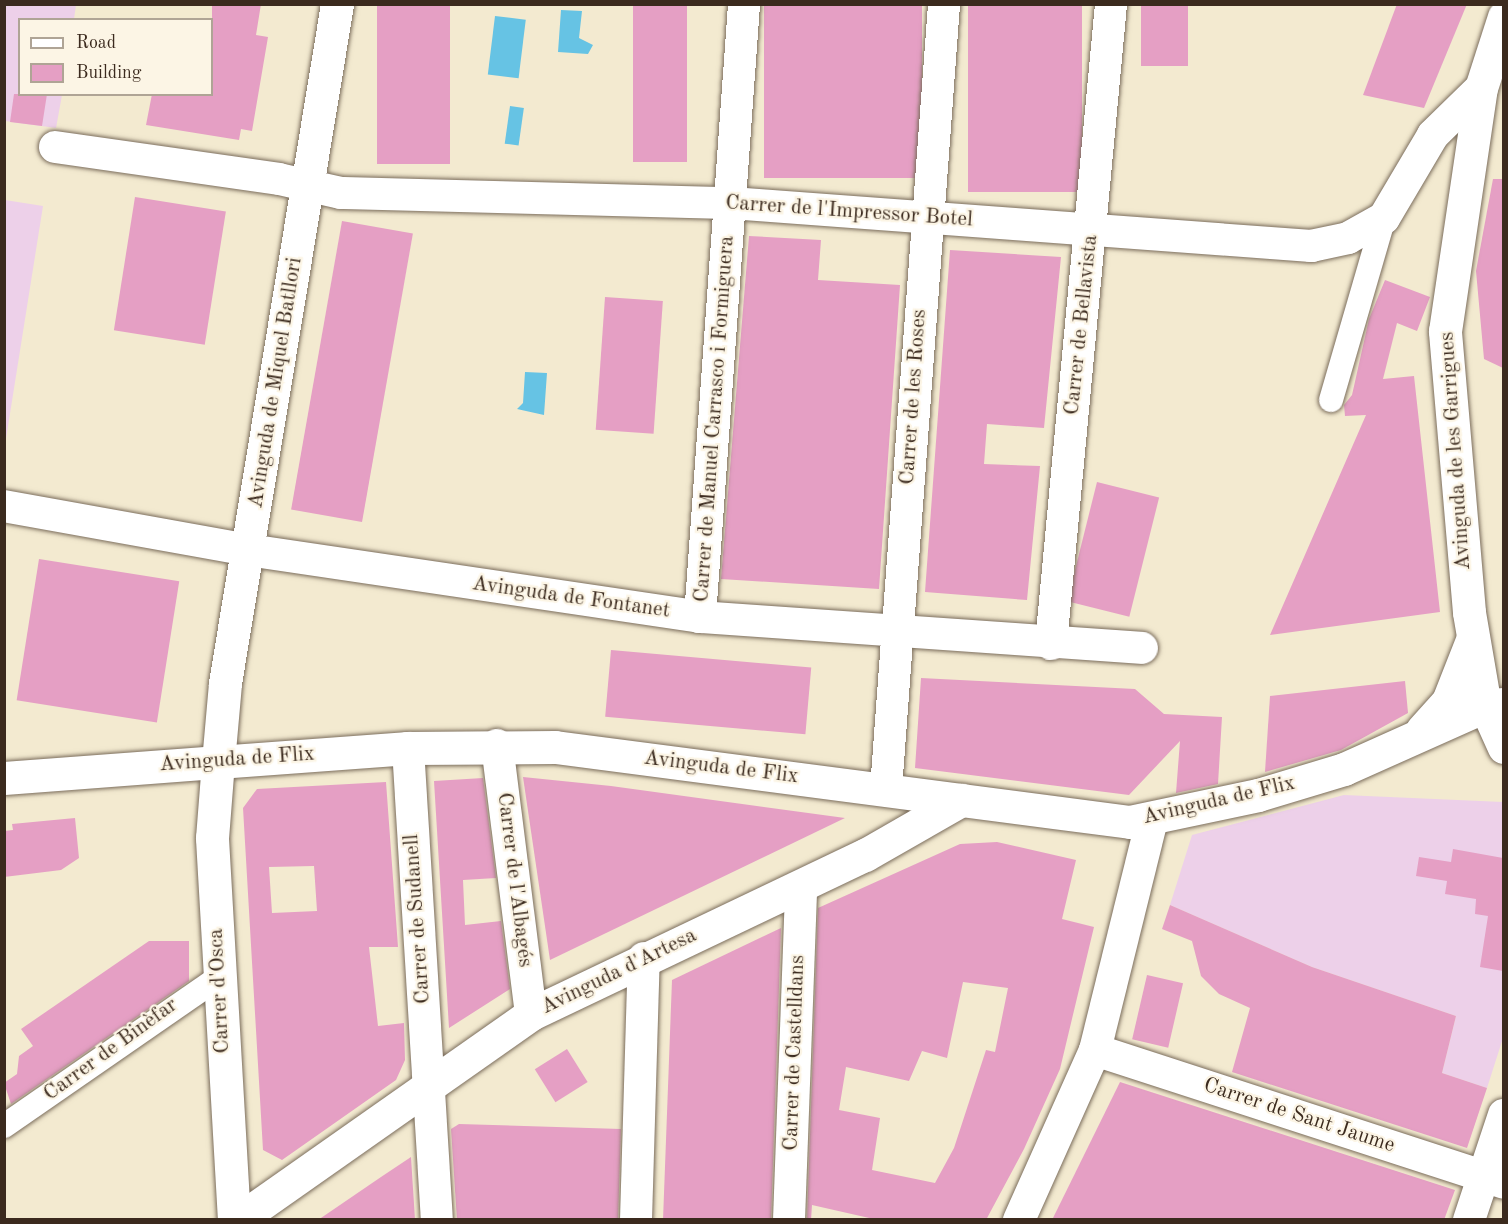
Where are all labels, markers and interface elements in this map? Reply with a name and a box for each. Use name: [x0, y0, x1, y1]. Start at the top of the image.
legend: [18, 18, 213, 96]
text: Road: [76, 34, 116, 52]
text: Building: [76, 64, 141, 82]
street label: Carrer de l'Impressor Botel: [725, 191, 973, 233]
street label: Carrer de Bellavista: [1060, 234, 1104, 416]
street label: Carrer de Manuel Carrasco i Formiguera: [690, 235, 740, 603]
street label: Avinguda de Miquel Batllori: [244, 256, 308, 510]
street label: Carrer de les Roses: [895, 308, 933, 486]
street label: Avinguda de les Garrigues: [1435, 331, 1477, 571]
street label: Avinguda de Fontanet: [470, 572, 672, 624]
street label: Avinguda de Flix: [159, 742, 315, 778]
street label: Avinguda de Flix: [642, 746, 800, 790]
street label: Avinguda de Flix: [1140, 771, 1298, 831]
street label: Carrer de l'Albagés: [491, 791, 537, 969]
street label: Carrer de Sudanell: [399, 833, 437, 1005]
street label: Avinguda d'Artesa: [537, 923, 701, 1021]
street label: Carrer d'Osca: [204, 928, 236, 1054]
street label: Carrer de Castelldans: [779, 955, 811, 1151]
street label: Carrer de Binèfar: [39, 993, 183, 1107]
street label: Carrer de Sant Jaume: [1200, 1073, 1398, 1159]

